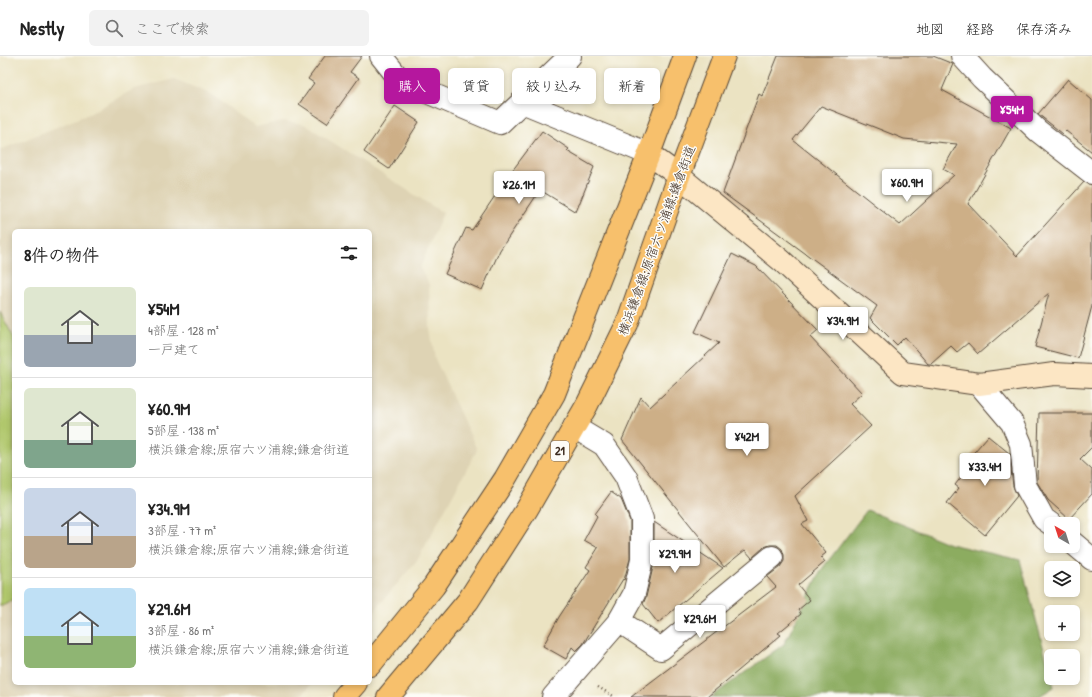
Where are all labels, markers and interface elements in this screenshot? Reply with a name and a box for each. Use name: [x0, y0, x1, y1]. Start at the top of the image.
search box: [89, 10, 369, 46]
text: Nestly: [20, 15, 65, 41]
icon: search: [103, 17, 125, 39]
text: ここで検索: [135, 18, 210, 39]
text: 地図: [916, 19, 944, 38]
text: 経路: [966, 19, 994, 38]
text: 保存済み: [1016, 19, 1072, 38]
chip: 購入: [384, 68, 440, 104]
chip: 賃貸: [448, 68, 504, 104]
chip: 絞り込み: [512, 68, 596, 104]
chip: 新着: [604, 68, 660, 104]
pin: ¥54M: [988, 96, 1036, 130]
text: ¥54M: [1000, 100, 1024, 118]
street label: 横浜鎌倉線;原宿六ツ浦線;鎌倉街道: [613, 142, 699, 338]
pin: ¥60.9M: [874, 169, 940, 203]
pin: ¥26.1M: [486, 171, 552, 205]
text: ¥60.9M: [891, 173, 923, 191]
text: ¥26.1M: [503, 175, 535, 193]
icon: filters: [338, 242, 360, 264]
text: 8件の物件: [24, 243, 99, 266]
text: ¥54M: [148, 297, 180, 320]
icon: home: [56, 303, 104, 351]
pin: ¥34.9M: [810, 307, 876, 341]
text: ¥34.9M: [827, 311, 859, 329]
text: 4部屋 · 128 m²: [148, 321, 219, 339]
text: 一戸建て: [148, 340, 200, 358]
text: ¥60.9M: [148, 397, 190, 420]
icon: home: [56, 404, 104, 452]
text: 5部屋 · 138 m²: [148, 421, 219, 439]
pin: ¥42M: [723, 423, 771, 457]
text: ¥42M: [735, 427, 759, 445]
text: 横浜鎌倉線;原宿六ツ浦線;鎌倉街道: [148, 440, 349, 458]
road number: 21: [551, 441, 569, 461]
pin: ¥33.4M: [952, 453, 1018, 487]
text: ¥33.4M: [968, 457, 1002, 475]
text: ¥34.9M: [148, 497, 190, 520]
icon: home: [56, 504, 104, 552]
north arrow: [1044, 517, 1080, 553]
map controls: [1044, 517, 1080, 685]
text: 3部屋 · 77 m²: [148, 521, 216, 539]
text: 横浜鎌倉線;原宿六ツ浦線;鎌倉街道: [148, 540, 349, 558]
pin: ¥29.9M: [642, 540, 708, 574]
text: ¥29.9M: [659, 544, 691, 562]
button: layers: [1044, 561, 1080, 597]
text: ¥29.6M: [148, 597, 191, 620]
icon: home: [56, 604, 104, 652]
pin: ¥29.6M: [667, 605, 733, 639]
button: +: [1044, 605, 1080, 641]
text: ¥29.6M: [684, 609, 716, 627]
text: 3部屋 · 86 m²: [148, 621, 214, 639]
text: 横浜鎌倉線;原宿六ツ浦線;鎌倉街道: [148, 640, 349, 658]
button: −: [1044, 649, 1080, 685]

